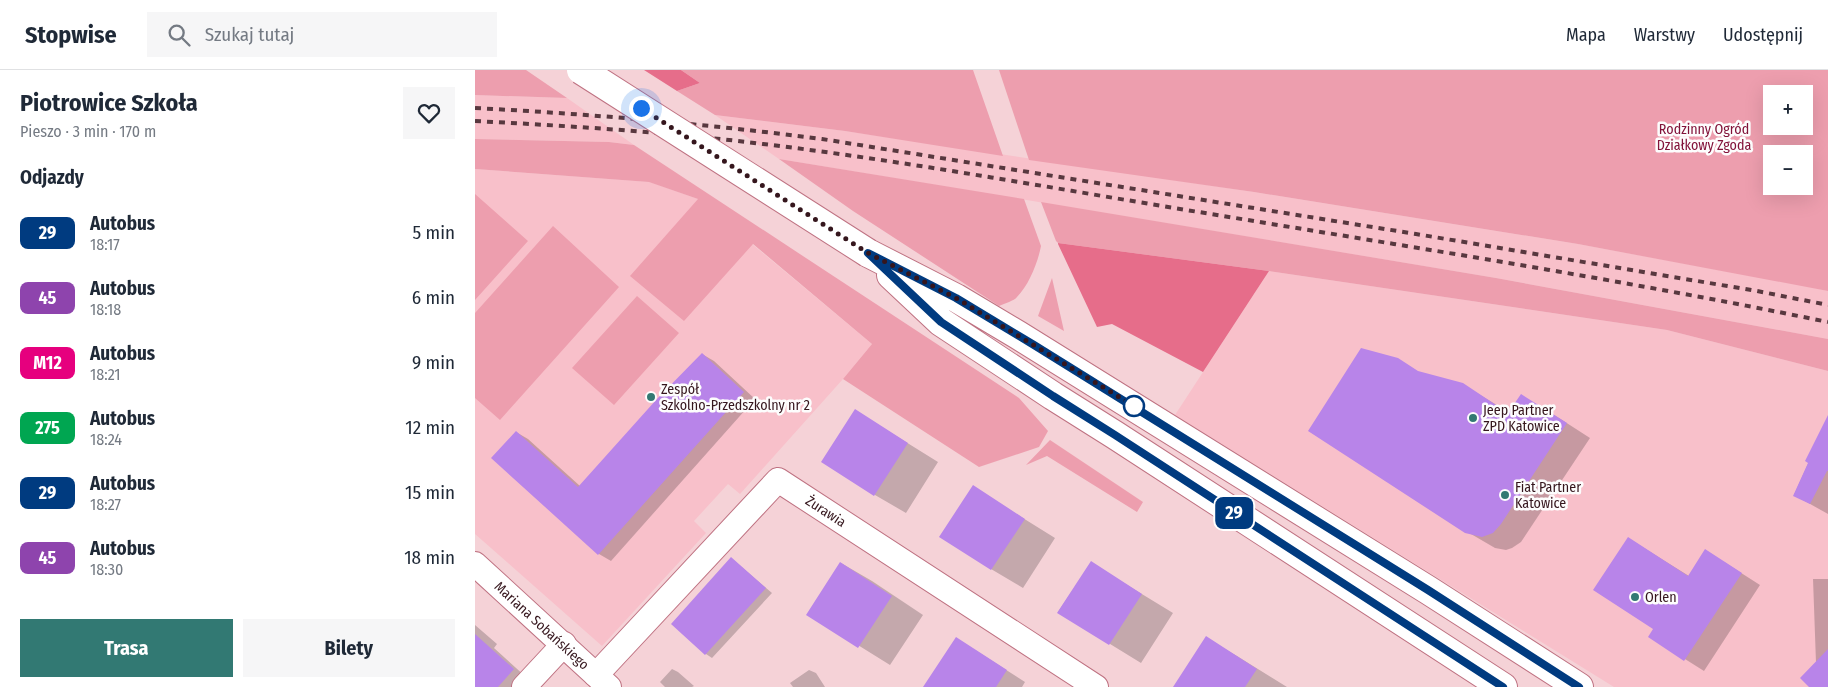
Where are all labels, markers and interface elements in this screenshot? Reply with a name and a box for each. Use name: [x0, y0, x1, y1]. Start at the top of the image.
search box: [147, 12, 497, 57]
text: Stopwise: [25, 21, 117, 49]
icon: search: [165, 21, 193, 49]
text: Szukaj tutaj: [205, 23, 294, 46]
text: Mapa: [1566, 24, 1606, 46]
text: Warstwy: [1634, 24, 1695, 46]
text: Udostępnij: [1723, 24, 1803, 46]
map controls: [1763, 85, 1813, 195]
button: +: [1763, 85, 1813, 135]
button: heart: [403, 87, 455, 139]
text: Piotrowice Szkoła: [20, 89, 198, 117]
your location: [629, 96, 654, 121]
park label: Rodzinny Ogród Działkowy Zgoda: [1657, 121, 1751, 154]
text: Pieszo · 3 min · 170 m: [20, 122, 156, 141]
button: −: [1763, 145, 1813, 195]
text: Odjazdy: [20, 166, 84, 189]
text: Autobus: [90, 212, 155, 235]
text: 5 min: [412, 221, 455, 244]
text: 29: [39, 222, 56, 244]
text: 18:17: [90, 235, 120, 254]
text: Autobus: [90, 277, 155, 300]
text: 6 min: [412, 286, 455, 309]
text: 45: [39, 287, 56, 309]
text: 18:18: [90, 300, 121, 319]
text: Autobus: [90, 342, 155, 365]
text: 9 min: [412, 351, 455, 374]
text: M12: [33, 352, 62, 374]
text: 18:21: [90, 365, 121, 384]
place label: Zespół Szkolno-Przedszkolny nr 2: [661, 381, 810, 414]
marker: Zespół Szkolno-Przedszkolny nr 2: [645, 391, 657, 403]
unlabelled marker: [1123, 395, 1145, 417]
place label: Jeep Partner ZPD Katowice: [1483, 402, 1560, 435]
text: Autobus: [90, 407, 155, 430]
marker: Jeep Partner ZPD Katowice: [1467, 412, 1479, 424]
text: 12 min: [405, 416, 455, 439]
text: 275: [35, 417, 60, 439]
text: 18:24: [90, 430, 122, 449]
text: Autobus: [90, 472, 155, 495]
place label: Fiat Partner Katowice: [1515, 479, 1581, 512]
text: 15 min: [405, 481, 455, 504]
text: 29: [39, 482, 56, 504]
marker: Fiat Partner Katowice: [1499, 489, 1511, 501]
street label: Żurawia: [803, 492, 849, 531]
text: 18:27: [90, 495, 121, 514]
line badge: 29: [1211, 497, 1257, 529]
text: 29: [1225, 502, 1243, 524]
text: Autobus: [90, 537, 155, 560]
text: 18 min: [404, 546, 455, 569]
text: 45: [39, 547, 56, 569]
text: 18:30: [90, 560, 123, 579]
street label: Mariana Sobańskiego: [491, 578, 593, 673]
place label: Orlen: [1645, 589, 1677, 606]
marker: Orlen: [1629, 591, 1641, 603]
button: Trasa: [20, 619, 233, 677]
button: Bilety: [243, 619, 455, 677]

